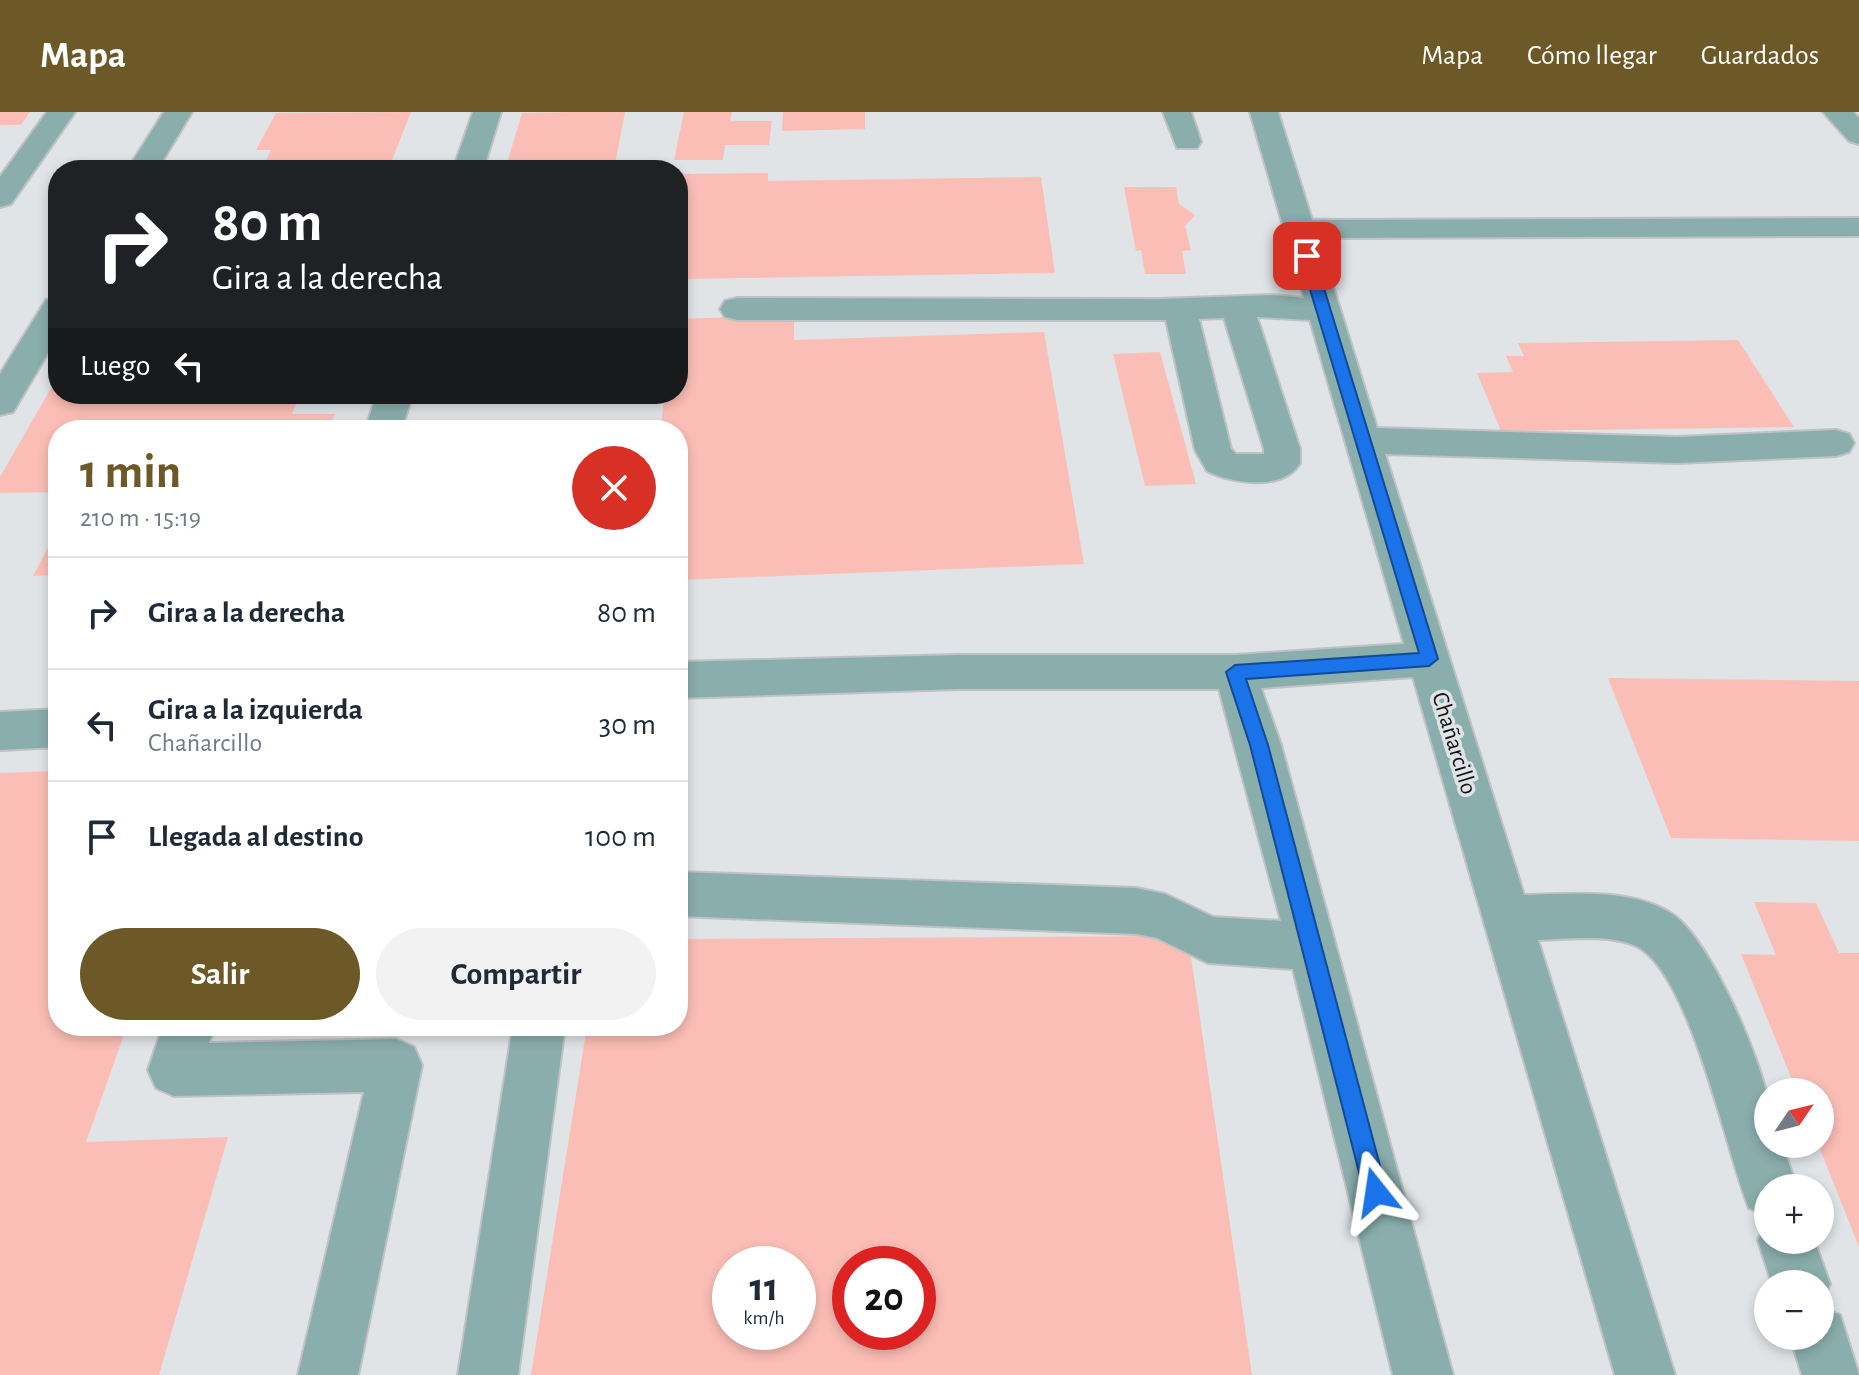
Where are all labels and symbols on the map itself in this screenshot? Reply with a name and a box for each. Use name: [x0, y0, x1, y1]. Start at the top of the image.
pin: [1273, 222, 1341, 290]
street label: Chañarcillo: [1427, 689, 1481, 797]
north arrow: [1754, 1078, 1834, 1158]
position arrow: [1334, 1150, 1418, 1234]
speed limit sign: 20: [832, 1246, 936, 1350]

